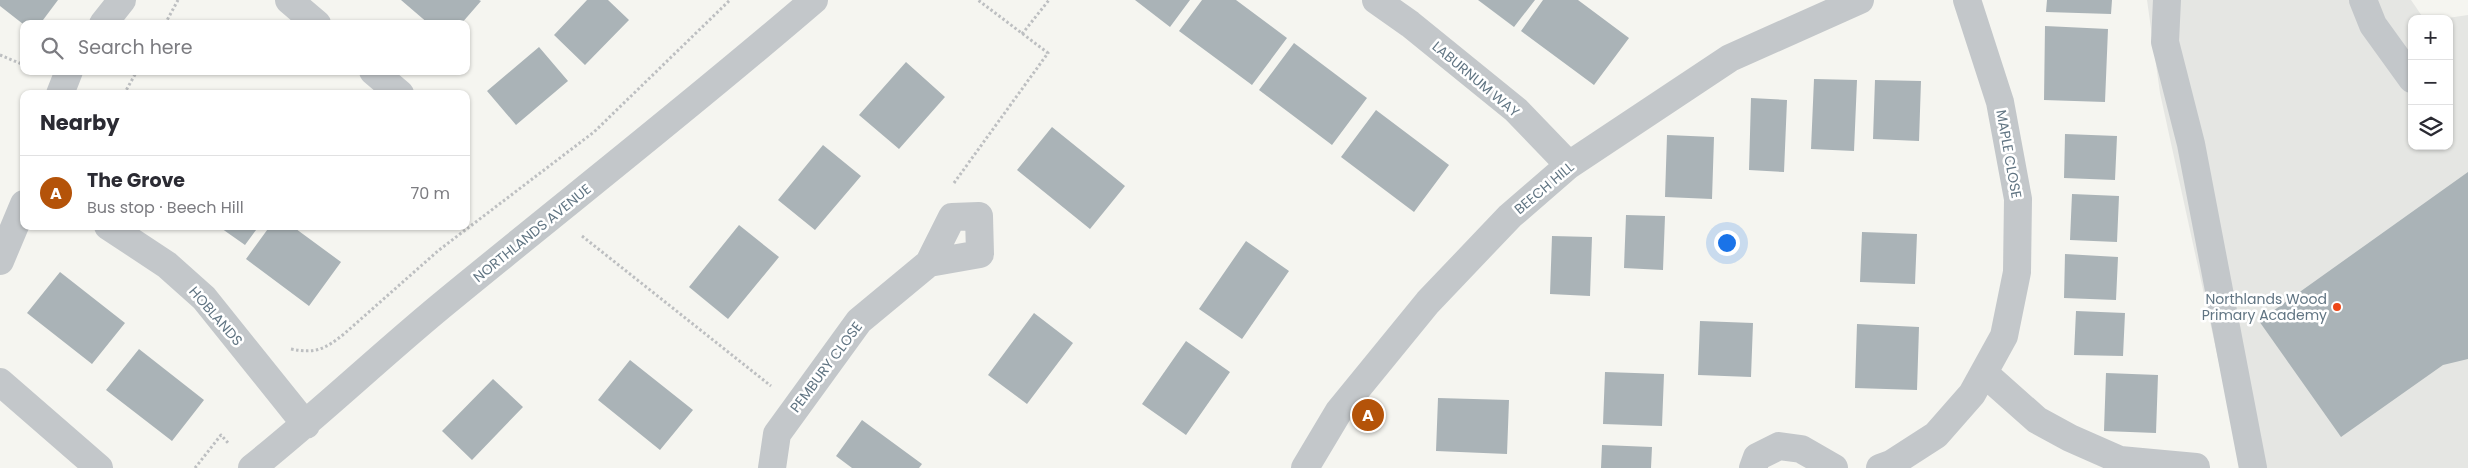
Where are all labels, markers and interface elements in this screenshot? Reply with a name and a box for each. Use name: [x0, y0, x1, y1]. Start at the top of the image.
map controls: [2408, 15, 2453, 150]
button: +: [2408, 15, 2453, 60]
search box: [20, 20, 470, 75]
icon: search: [38, 34, 66, 62]
text: Search here: [78, 34, 192, 61]
street label: LABURNUM WAY: [1428, 37, 1524, 121]
button: −: [2408, 60, 2453, 105]
button: layers: [2408, 105, 2453, 150]
text: Nearby: [40, 108, 120, 137]
street label: MAPLE CLOSE: [1991, 108, 2027, 200]
street label: BEECH HILL: [1510, 157, 1578, 219]
text: The Grove: [87, 167, 185, 194]
street label: NORTHLANDS AVENUE: [469, 179, 595, 287]
text: A: [50, 182, 62, 205]
text: 70 m: [410, 182, 450, 205]
text: Bus stop · Beech Hill: [87, 196, 244, 219]
your location: [1714, 230, 1740, 256]
street label: HOBLANDS: [185, 282, 247, 350]
place label: Northlands Wood Primary Academy: [2202, 289, 2327, 325]
marker: Northlands Wood Primary Academy: [2331, 301, 2343, 313]
street label: PEMBURY CLOSE: [785, 317, 867, 417]
pin: A: [1352, 396, 1384, 434]

